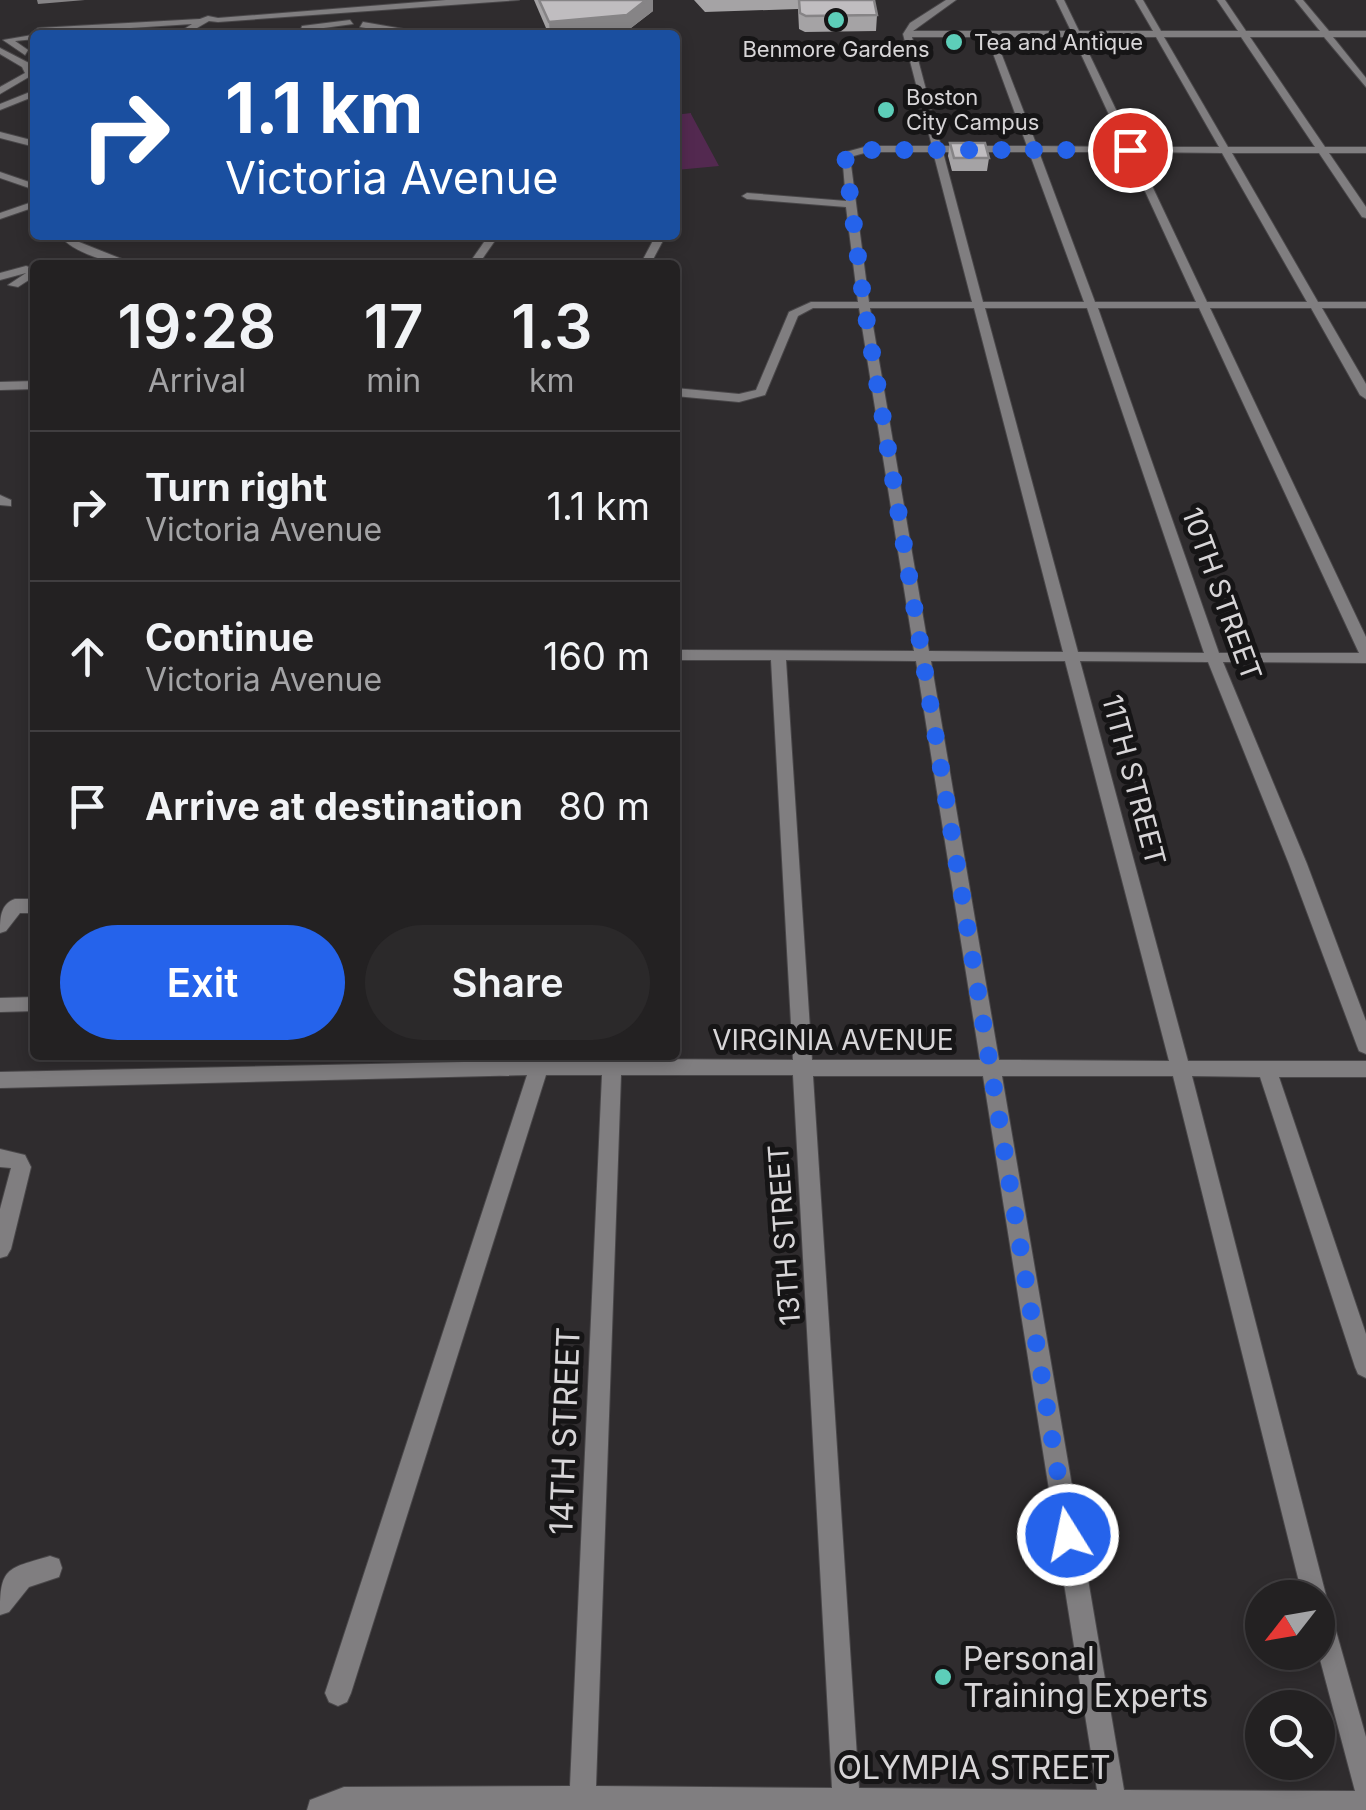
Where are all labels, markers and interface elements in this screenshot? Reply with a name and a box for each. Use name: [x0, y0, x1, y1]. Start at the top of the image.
marker: Benmore Gardens: [825, 9, 847, 31]
place label: Tea and Antique: [974, 29, 1143, 55]
marker: Tea and Antique: [943, 31, 965, 53]
place label: Benmore Gardens: [742, 36, 930, 62]
text: 1.1 km: [225, 65, 423, 150]
icon: right: [60, 70, 190, 200]
place label: Boston City Campus: [906, 84, 1039, 135]
marker: Boston City Campus: [875, 99, 897, 121]
pin: [1088, 108, 1173, 193]
icon: arrive: [1103, 123, 1158, 178]
text: Victoria Avenue: [225, 150, 558, 205]
text: 19:28: [118, 290, 276, 362]
text: 17: [364, 290, 424, 362]
text: 1.3: [511, 290, 592, 362]
text: Arrival: [148, 361, 246, 400]
text: min: [366, 361, 421, 400]
text: km: [529, 361, 575, 400]
text: Turn right: [145, 464, 327, 510]
icon: right: [60, 479, 115, 534]
text: 1.1 km: [547, 483, 650, 529]
street label: 10TH STREET: [1175, 503, 1269, 685]
text: Victoria Avenue: [145, 510, 382, 549]
text: Continue: [145, 614, 314, 660]
icon: ahead: [60, 629, 115, 684]
text: 160 m: [543, 633, 650, 679]
text: Victoria Avenue: [145, 660, 382, 699]
street label: 11TH STREET: [1095, 691, 1173, 869]
icon: arrive: [60, 779, 115, 834]
text: Arrive at destination: [145, 783, 523, 829]
text: 80 m: [559, 783, 650, 829]
button: Exit: [60, 925, 345, 1040]
button: Share: [365, 925, 650, 1040]
street label: VIRGINIA AVENUE: [712, 1023, 954, 1057]
street label: 13TH STREET: [761, 1143, 807, 1327]
street label: 14TH STREET: [541, 1326, 588, 1536]
position arrow: [1016, 1483, 1120, 1587]
north arrow: [1245, 1580, 1335, 1670]
map controls: [1245, 1580, 1335, 1780]
place label: Personal Training Experts: [963, 1639, 1208, 1715]
marker: Personal Training Experts: [932, 1666, 954, 1688]
button: search: [1245, 1690, 1335, 1780]
street label: OLYMPIA STREET: [837, 1748, 1111, 1787]

